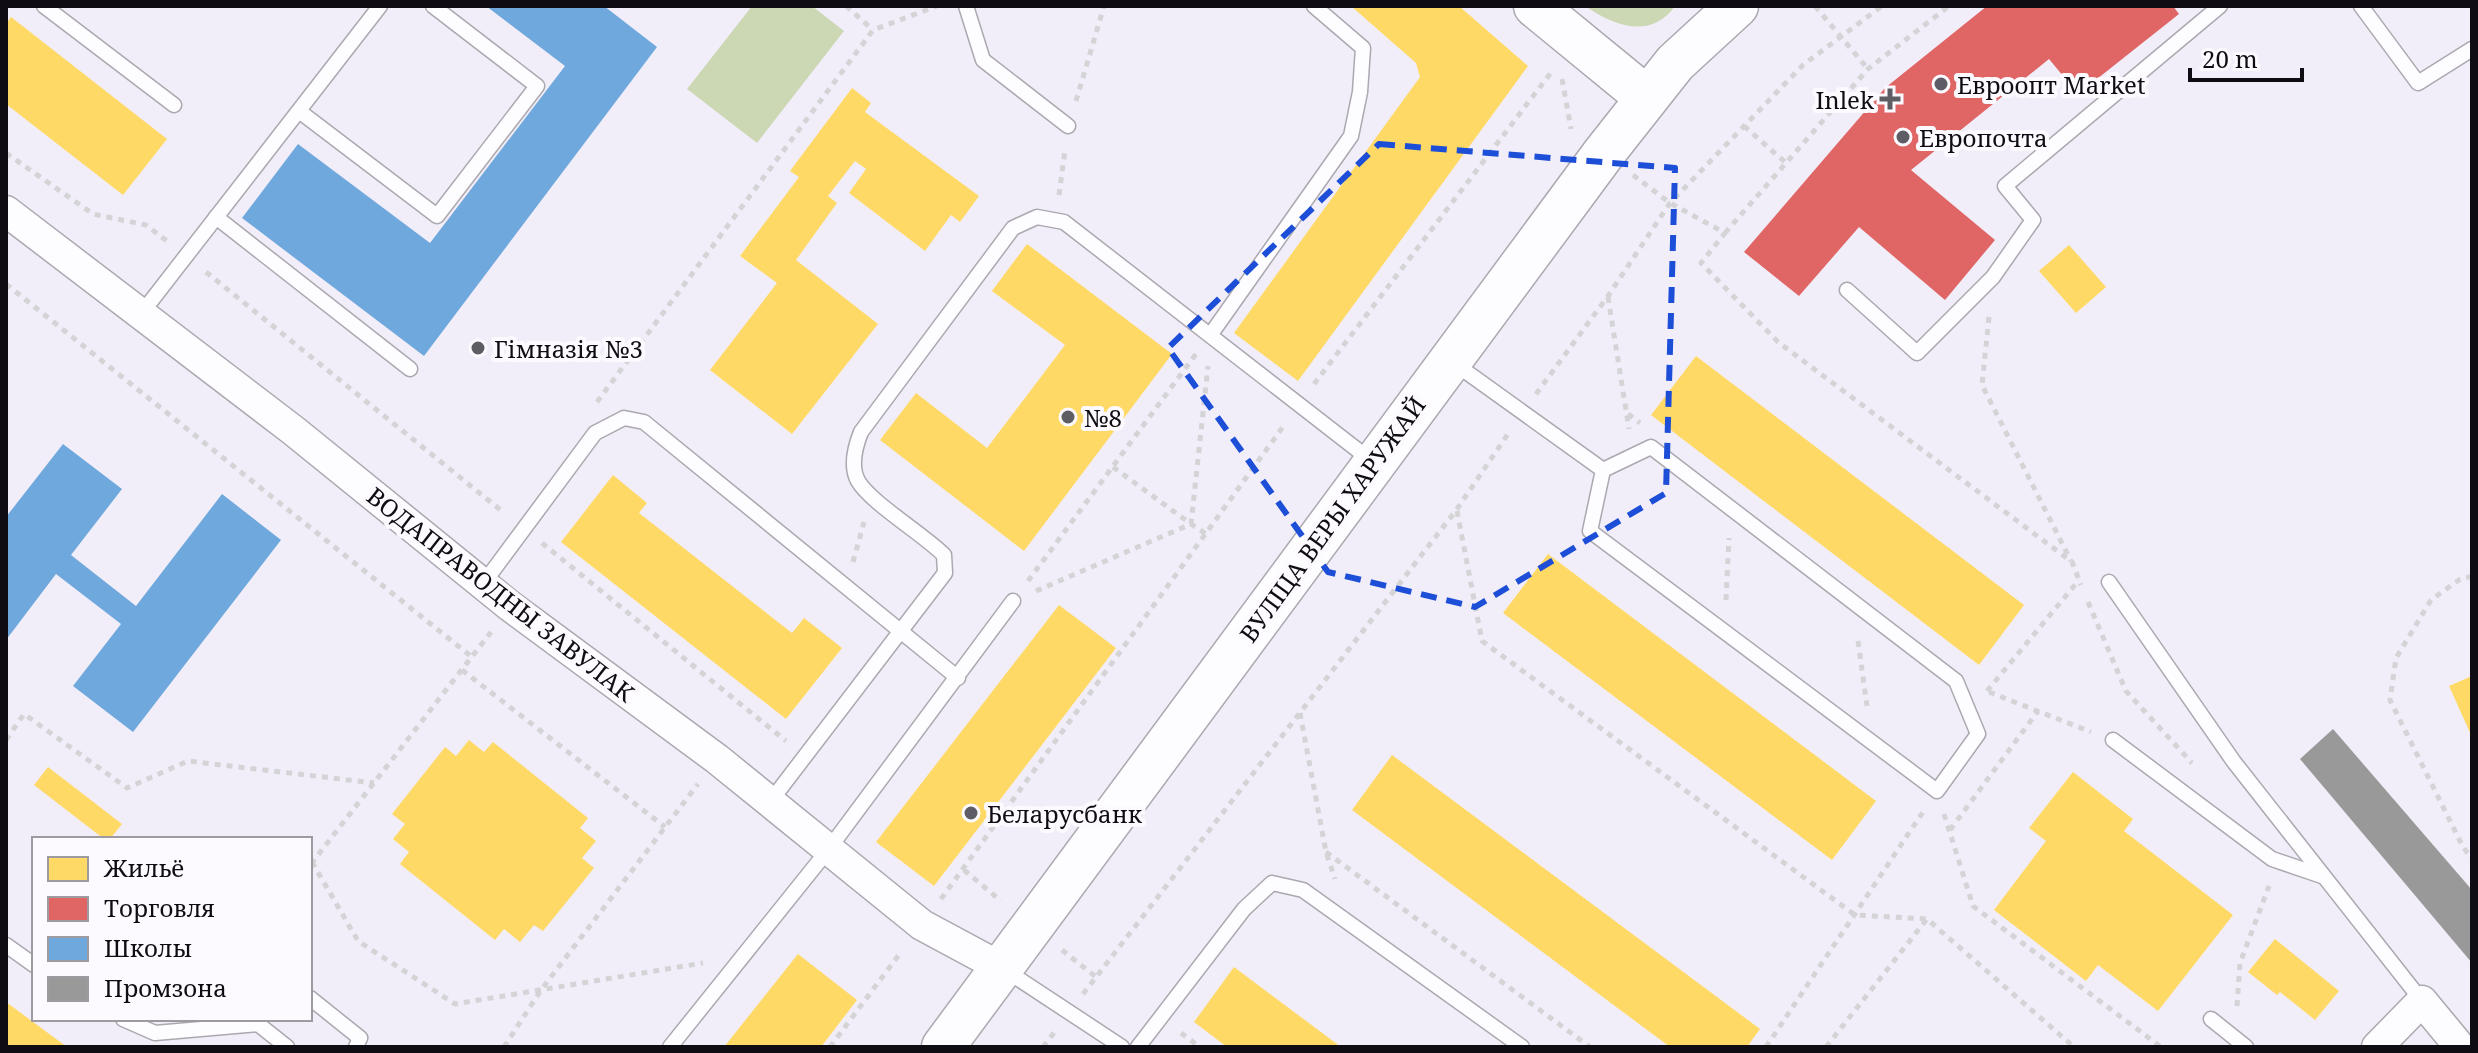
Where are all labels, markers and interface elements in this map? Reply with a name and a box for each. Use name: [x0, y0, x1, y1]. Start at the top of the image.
scale bar: [2190, 32, 2302, 82]
text: 20 m: [2202, 42, 2258, 75]
place label: Евроопт Market: [1957, 68, 2145, 101]
marker: Евроопт Market: [1932, 75, 1950, 93]
place label: Inlek: [1815, 83, 1875, 116]
marker: Inlek: [1881, 90, 1899, 108]
place label: Европочта: [1919, 121, 2048, 154]
marker: Европочта: [1894, 128, 1912, 146]
place label: Гімназія №3: [494, 332, 643, 365]
marker: Гімназія №3: [469, 339, 487, 357]
street label: ВУЛІЦА ВЕРЫ ХАРУЖАЙ: [1232, 389, 1432, 649]
place label: №8: [1084, 401, 1122, 434]
marker: №8: [1059, 408, 1077, 426]
street label: ВОДАПРАВОДНЫ ЗАВУЛАК: [360, 479, 643, 710]
place label: Беларусбанк: [987, 797, 1143, 830]
marker: Беларусбанк: [962, 804, 980, 822]
legend: [32, 837, 312, 1021]
text: Жильё: [103, 851, 184, 884]
text: Торговля: [104, 891, 215, 924]
text: Школы: [104, 931, 192, 964]
text: Промзона: [104, 971, 227, 1004]

